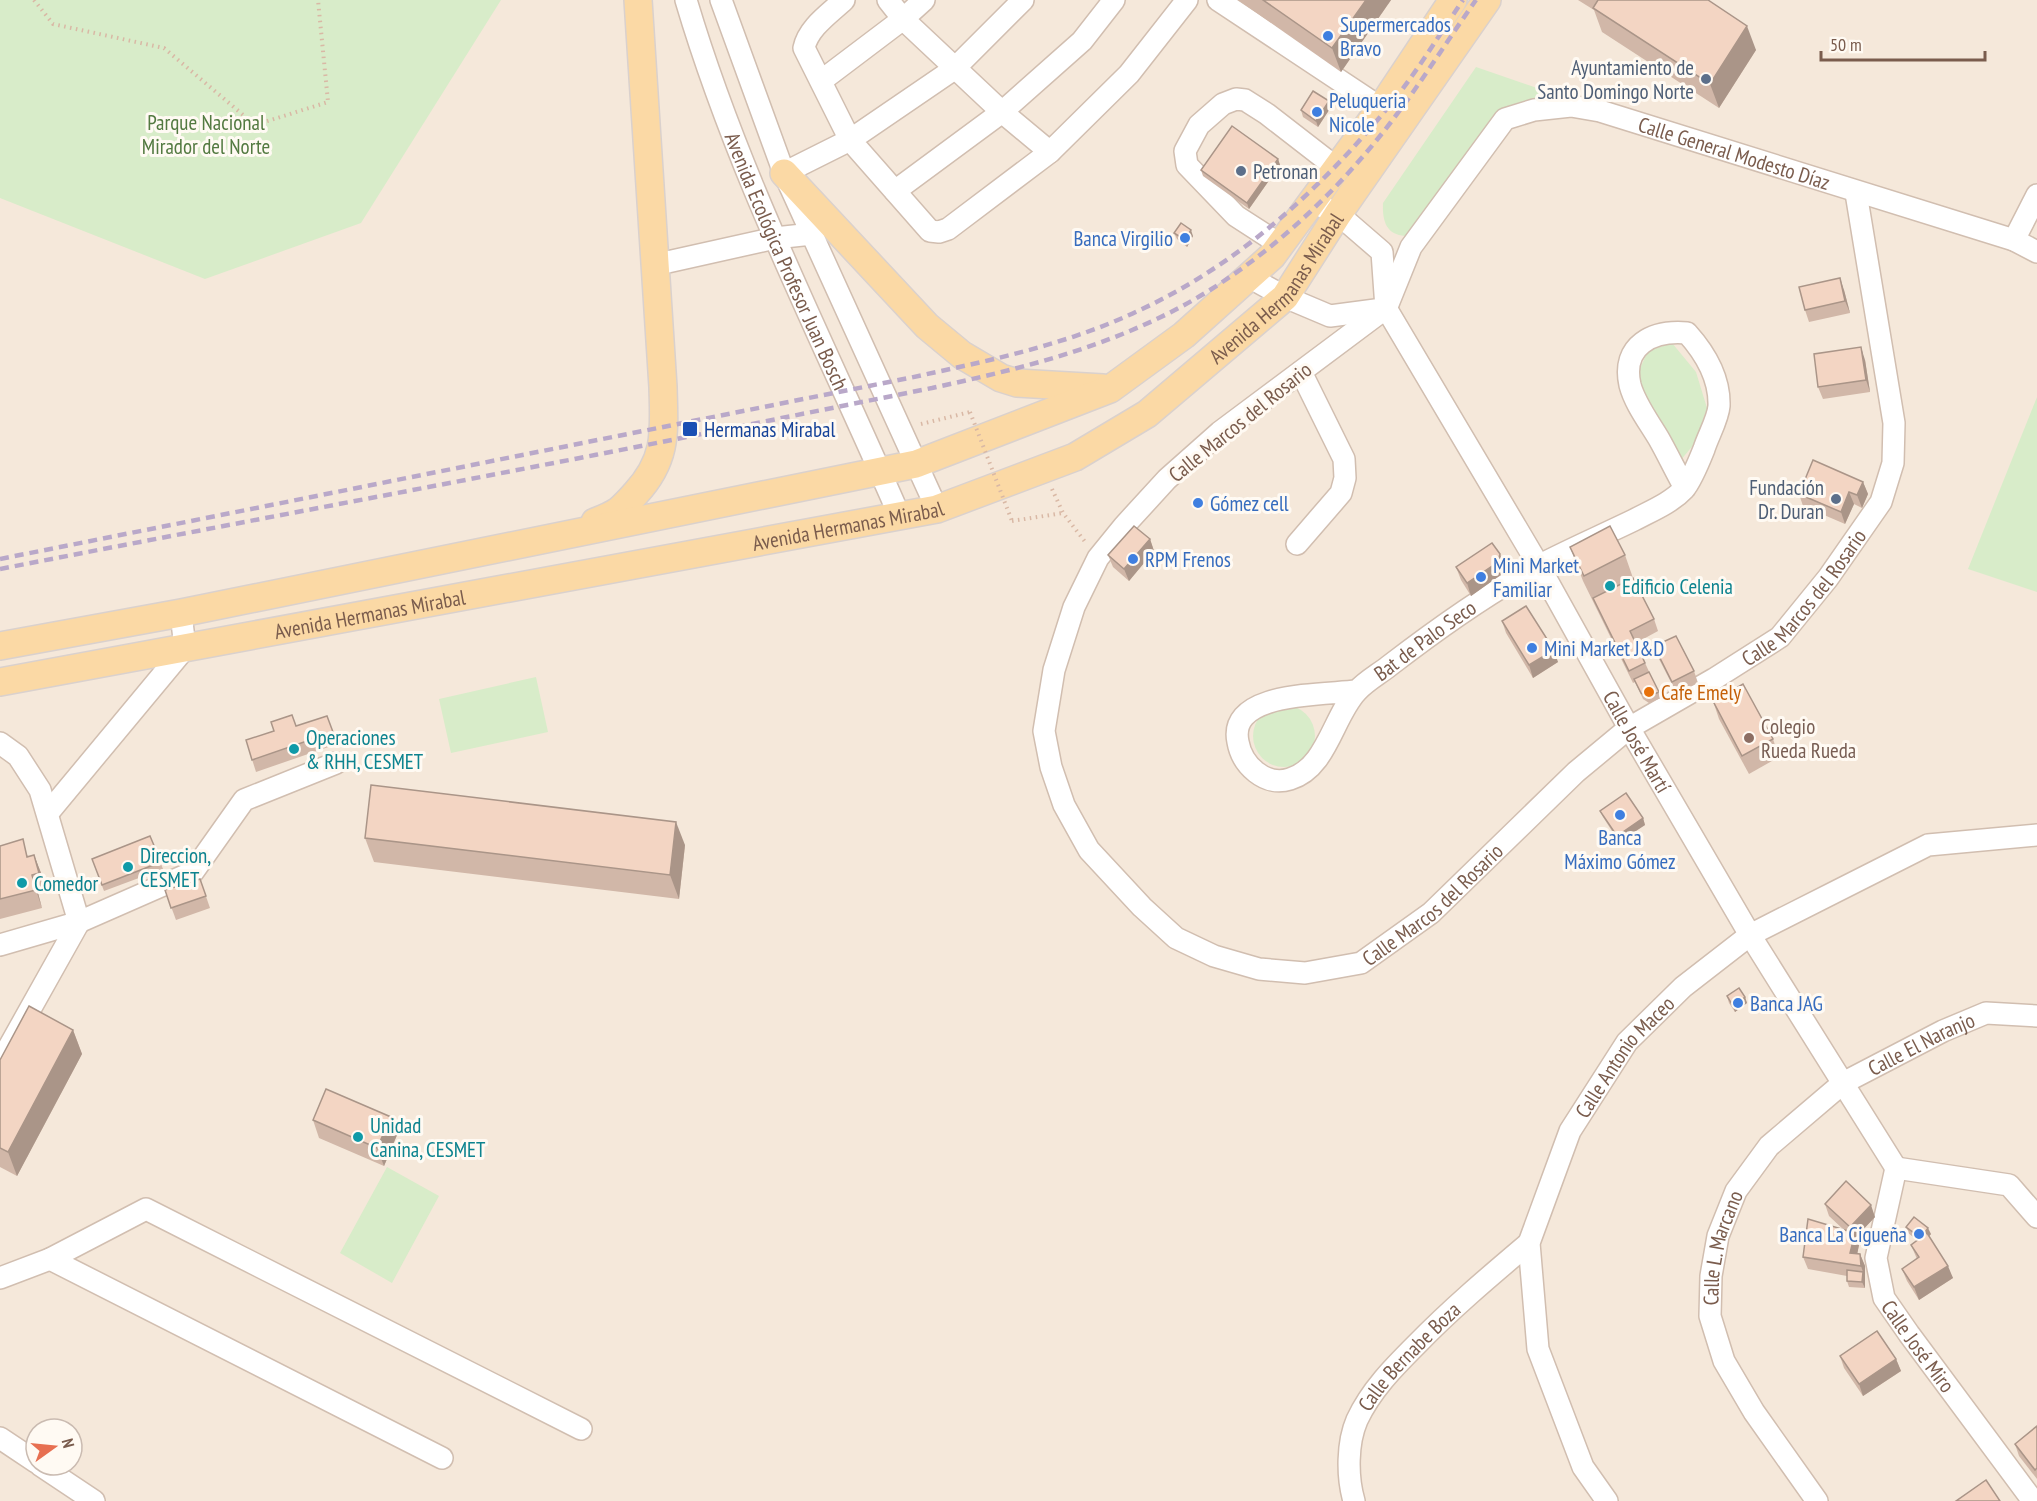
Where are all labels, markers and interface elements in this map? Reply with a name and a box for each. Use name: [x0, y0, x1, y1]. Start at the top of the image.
place label: Supermercados Bravo: [1340, 11, 1451, 62]
scale bar: [1821, 24, 1984, 62]
marker: Supermercados Bravo: [1321, 29, 1335, 43]
text: 50 m: [1830, 33, 1862, 56]
place label: Ayuntamiento de Santo Domingo Norte: [1537, 54, 1694, 105]
marker: Ayuntamiento de Santo Domingo Norte: [1699, 72, 1713, 86]
place label: Peluqueria Nicole: [1329, 87, 1406, 138]
marker: Peluqueria Nicole: [1310, 105, 1324, 119]
park label: Parque Nacional Mirador del Norte: [142, 109, 270, 160]
street label: Calle General Modesto Díaz: [1635, 110, 1833, 195]
street label: Avenida Ecológica Profesor Juan Bosch: [719, 128, 855, 394]
place label: Petronan: [1253, 158, 1318, 185]
marker: Petronan: [1234, 164, 1248, 178]
street label: Avenida Hermanas Mirabal: [1203, 207, 1349, 369]
place label: Banca Virgilio: [1073, 225, 1173, 252]
marker: Banca Virgilio: [1178, 231, 1192, 245]
street label: Calle Marcos del Rosario: [1163, 356, 1317, 488]
place label: Hermanas Mirabal: [704, 416, 836, 443]
marker: Hermanas Mirabal: [681, 420, 699, 438]
place label: Fundación Dr. Duran: [1749, 474, 1824, 525]
place label: Gómez cell: [1210, 490, 1289, 517]
marker: Fundación Dr. Duran: [1829, 492, 1843, 506]
street label: Avenida Hermanas Mirabal: [750, 494, 947, 556]
marker: Gómez cell: [1191, 496, 1205, 510]
street label: Calle Marcos del Rosario: [1736, 523, 1872, 672]
place label: RPM Frenos: [1145, 546, 1231, 573]
marker: RPM Frenos: [1126, 552, 1140, 566]
place label: Mini Market Familiar: [1493, 552, 1579, 603]
marker: Mini Market Familiar: [1474, 570, 1488, 584]
place label: Edificio Celenia: [1622, 573, 1733, 600]
marker: Edificio Celenia: [1603, 579, 1617, 593]
street label: Avenida Hermanas Mirabal: [272, 583, 467, 645]
street label: Bat de Palo Seco: [1368, 594, 1481, 686]
place label: Mini Market J&D: [1544, 635, 1664, 662]
marker: Mini Market J&D: [1525, 641, 1539, 655]
place label: Cafe Emely: [1661, 679, 1741, 706]
marker: Cafe Emely: [1642, 685, 1656, 699]
street label: Calle José Martí: [1597, 686, 1677, 798]
place label: Colegio Rueda Rueda: [1761, 713, 1856, 764]
place label: Operaciones & RHH, CESMET: [306, 724, 424, 775]
marker: Colegio Rueda Rueda: [1742, 731, 1756, 745]
marker: Operaciones & RHH, CESMET: [287, 742, 301, 756]
marker: Banca Máximo Gómez: [1613, 808, 1627, 822]
place label: Banca Máximo Gómez: [1564, 824, 1676, 875]
street label: Calle Marcos del Rosario: [1357, 837, 1508, 972]
place label: Direccion, CESMET: [140, 842, 211, 893]
marker: Direccion, CESMET: [121, 860, 135, 874]
place label: Comedor: [34, 870, 99, 897]
marker: Comedor: [15, 876, 29, 890]
street label: Calle Antonio Maceo: [1569, 990, 1680, 1123]
place label: Banca JAG: [1750, 990, 1823, 1017]
marker: Banca JAG: [1731, 996, 1745, 1010]
street label: Calle El Naranjo: [1863, 1006, 1978, 1081]
place label: Unidad Canina, CESMET: [370, 1112, 486, 1163]
marker: Unidad Canina, CESMET: [351, 1130, 365, 1144]
street label: Calle L. Marcano: [1697, 1186, 1748, 1306]
place label: Banca La Cigueña: [1779, 1221, 1907, 1248]
marker: Banca La Cigueña: [1912, 1227, 1926, 1241]
street label: Calle José Miro: [1876, 1294, 1961, 1398]
street label: Calle Bernabe Boza: [1351, 1296, 1466, 1416]
north arrow: [24, 1417, 84, 1477]
text: N: [58, 1436, 79, 1450]

